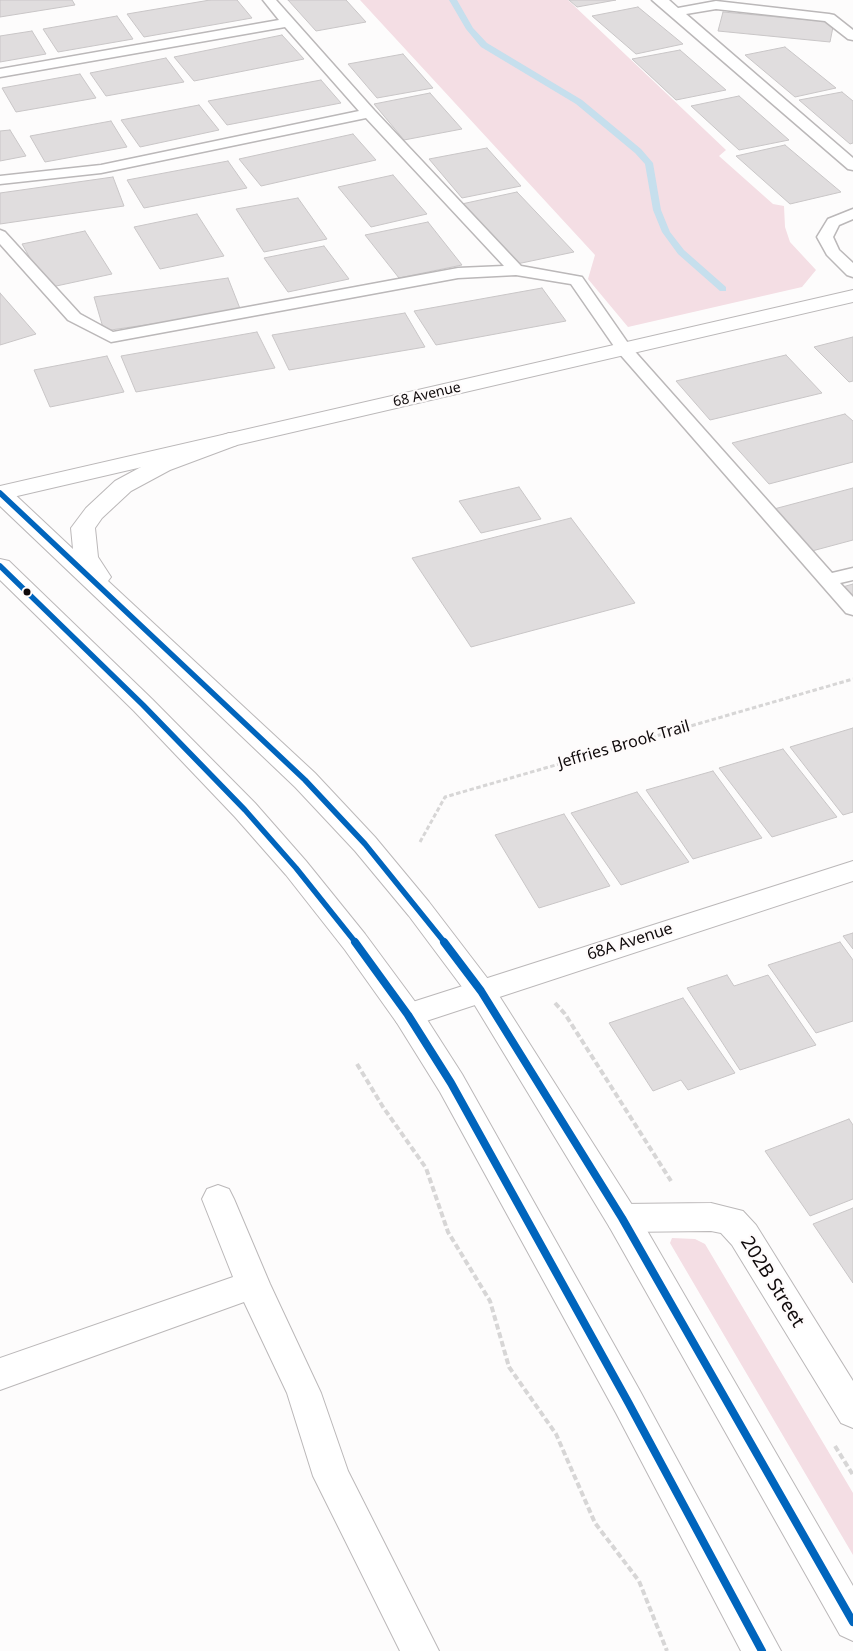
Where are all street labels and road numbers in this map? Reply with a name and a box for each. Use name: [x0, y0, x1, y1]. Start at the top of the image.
street label: 68 Avenue: [392, 379, 462, 411]
street label: Jeffries Brook Trail: [556, 717, 692, 773]
street label: 68A Avenue: [585, 919, 675, 965]
street label: 202B Street: [735, 1232, 809, 1332]

